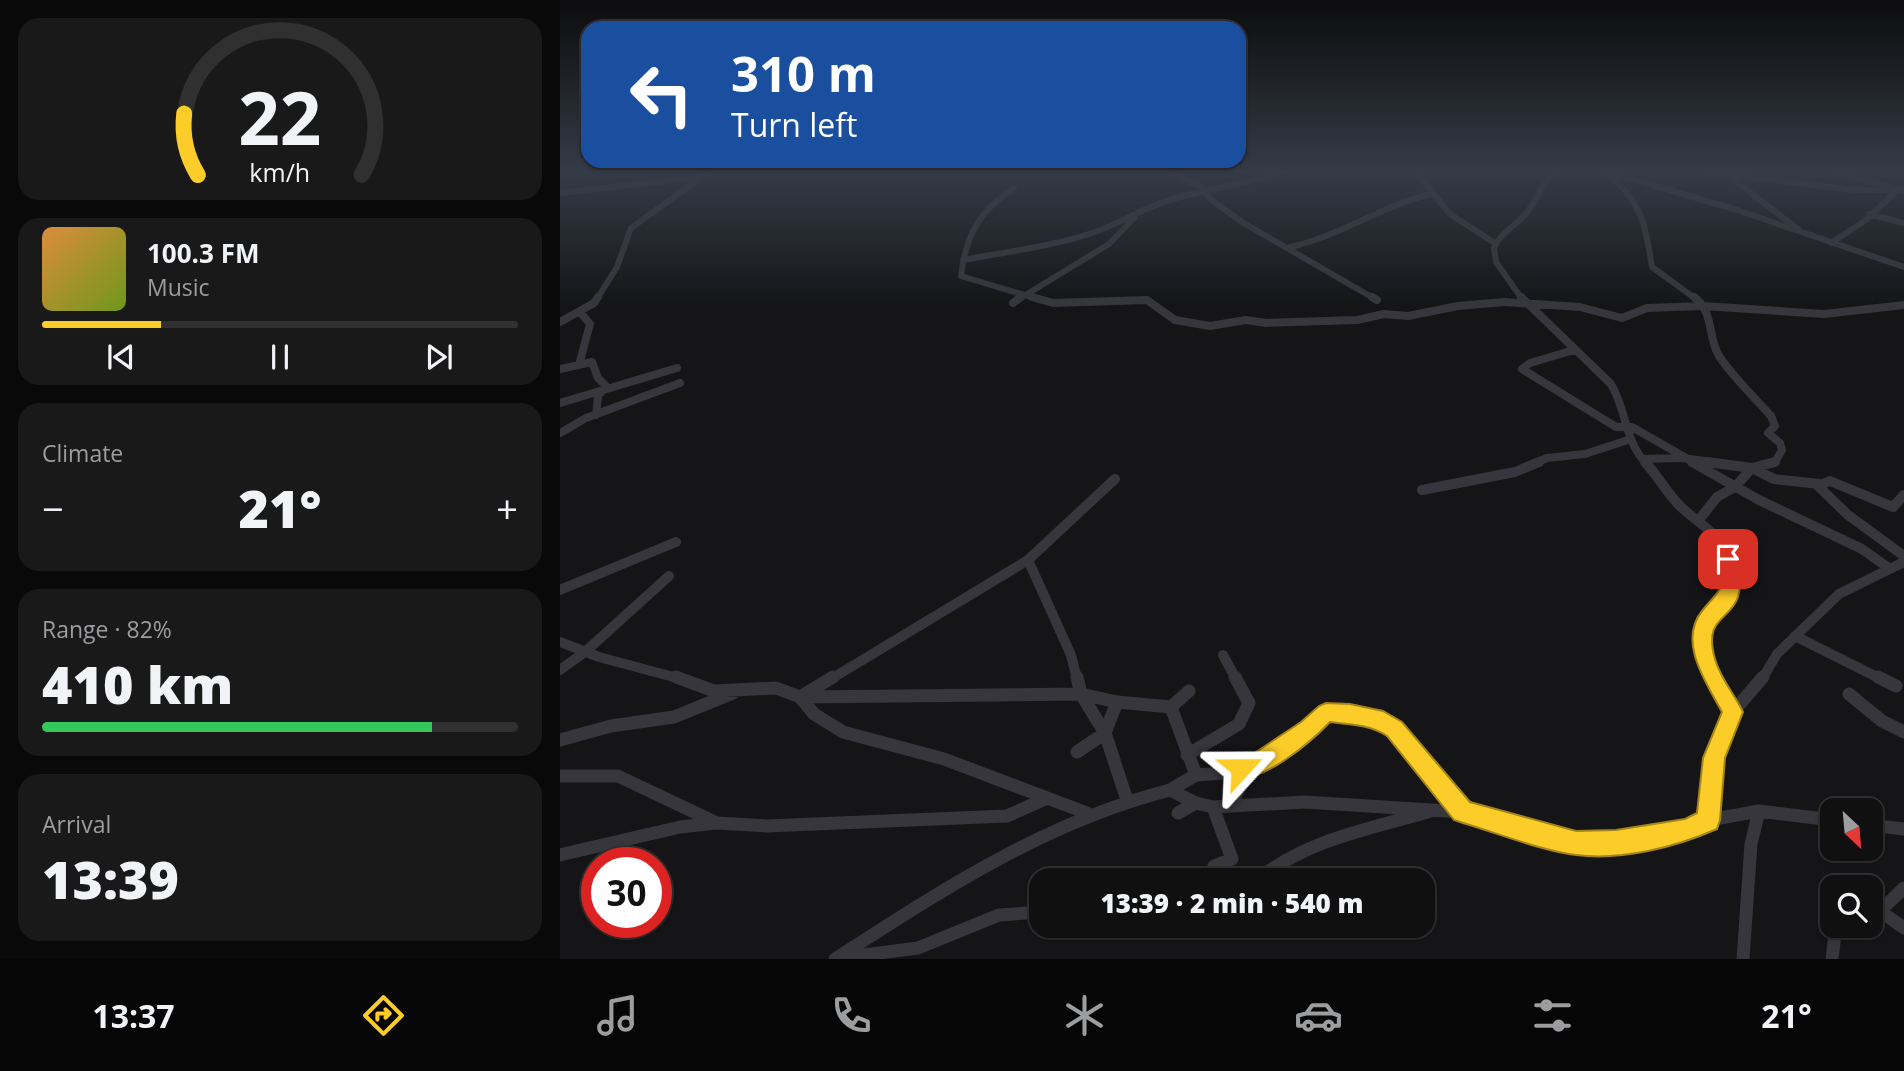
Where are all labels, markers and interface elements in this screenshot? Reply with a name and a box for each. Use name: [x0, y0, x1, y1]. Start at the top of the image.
text: 310 m: [731, 40, 876, 106]
icon: left: [616, 49, 707, 140]
text: 22: [238, 67, 322, 166]
text: Turn left: [731, 103, 857, 146]
text: km/h: [250, 155, 310, 189]
text: 100.3 FM: [147, 235, 259, 271]
text: Music: [147, 271, 210, 303]
icon: previous: [102, 338, 140, 376]
icon: pause: [261, 338, 299, 376]
icon: next: [420, 338, 458, 376]
text: Climate: [42, 437, 123, 469]
text: 21°: [239, 472, 321, 543]
text: −: [42, 482, 64, 534]
text: +: [496, 482, 518, 534]
pin: [1698, 529, 1758, 589]
icon: arrive: [1709, 540, 1747, 578]
text: Range · 82%: [42, 613, 172, 645]
text: 410 km: [42, 648, 233, 719]
position arrow: [1204, 731, 1278, 805]
north arrow: [1820, 798, 1883, 861]
map controls: [1820, 798, 1883, 938]
text: Arrival: [42, 808, 111, 840]
text: 13:39: [42, 843, 179, 914]
speed limit sign: 30: [581, 847, 672, 938]
button: search: [1820, 875, 1883, 938]
text: 13:39 · 2 min · 540 m: [1101, 885, 1363, 921]
icon: directions: [359, 991, 408, 1040]
icon: music: [593, 991, 642, 1040]
icon: phone: [827, 991, 876, 1040]
icon: climate: [1060, 991, 1109, 1040]
icon: car: [1294, 991, 1343, 1040]
icon: filters: [1528, 991, 1577, 1040]
text: 13:37: [92, 994, 175, 1037]
text: 21°: [1761, 994, 1812, 1037]

